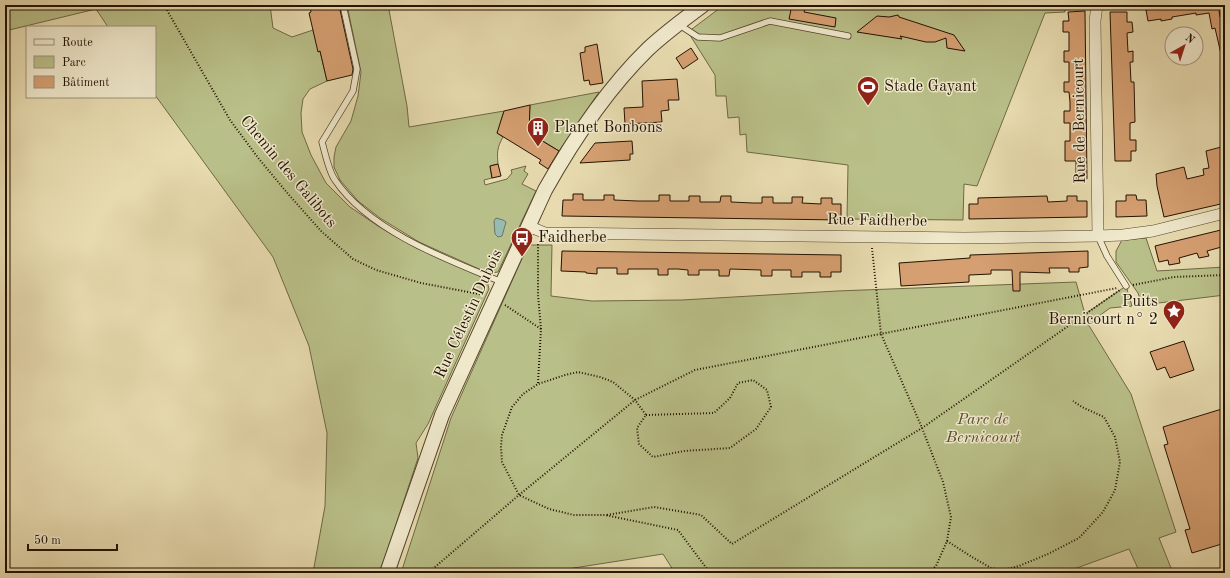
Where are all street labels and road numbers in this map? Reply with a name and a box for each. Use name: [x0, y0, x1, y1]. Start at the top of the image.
street label: Rue de Bernicourt: [1071, 58, 1089, 184]
street label: Chemin des Galibots: [237, 113, 339, 231]
street label: Rue Faidherbe: [827, 212, 927, 230]
street label: Rue Célestin Dubois: [432, 247, 506, 381]

